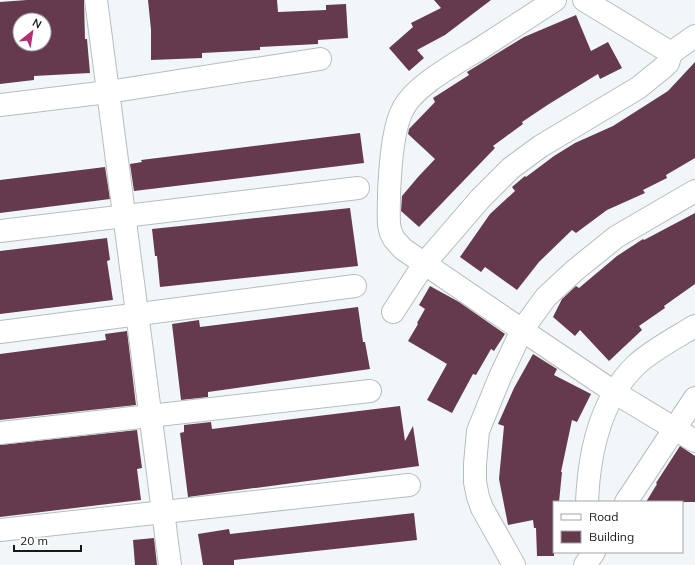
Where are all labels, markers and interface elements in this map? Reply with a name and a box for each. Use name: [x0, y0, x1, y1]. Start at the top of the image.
north arrow: [12, 12, 52, 52]
text: N: [30, 15, 44, 31]
legend: [553, 501, 683, 553]
text: Road: [589, 509, 618, 524]
scale bar: [14, 527, 81, 553]
text: Building: [589, 529, 634, 544]
text: 20 m: [20, 533, 48, 548]

